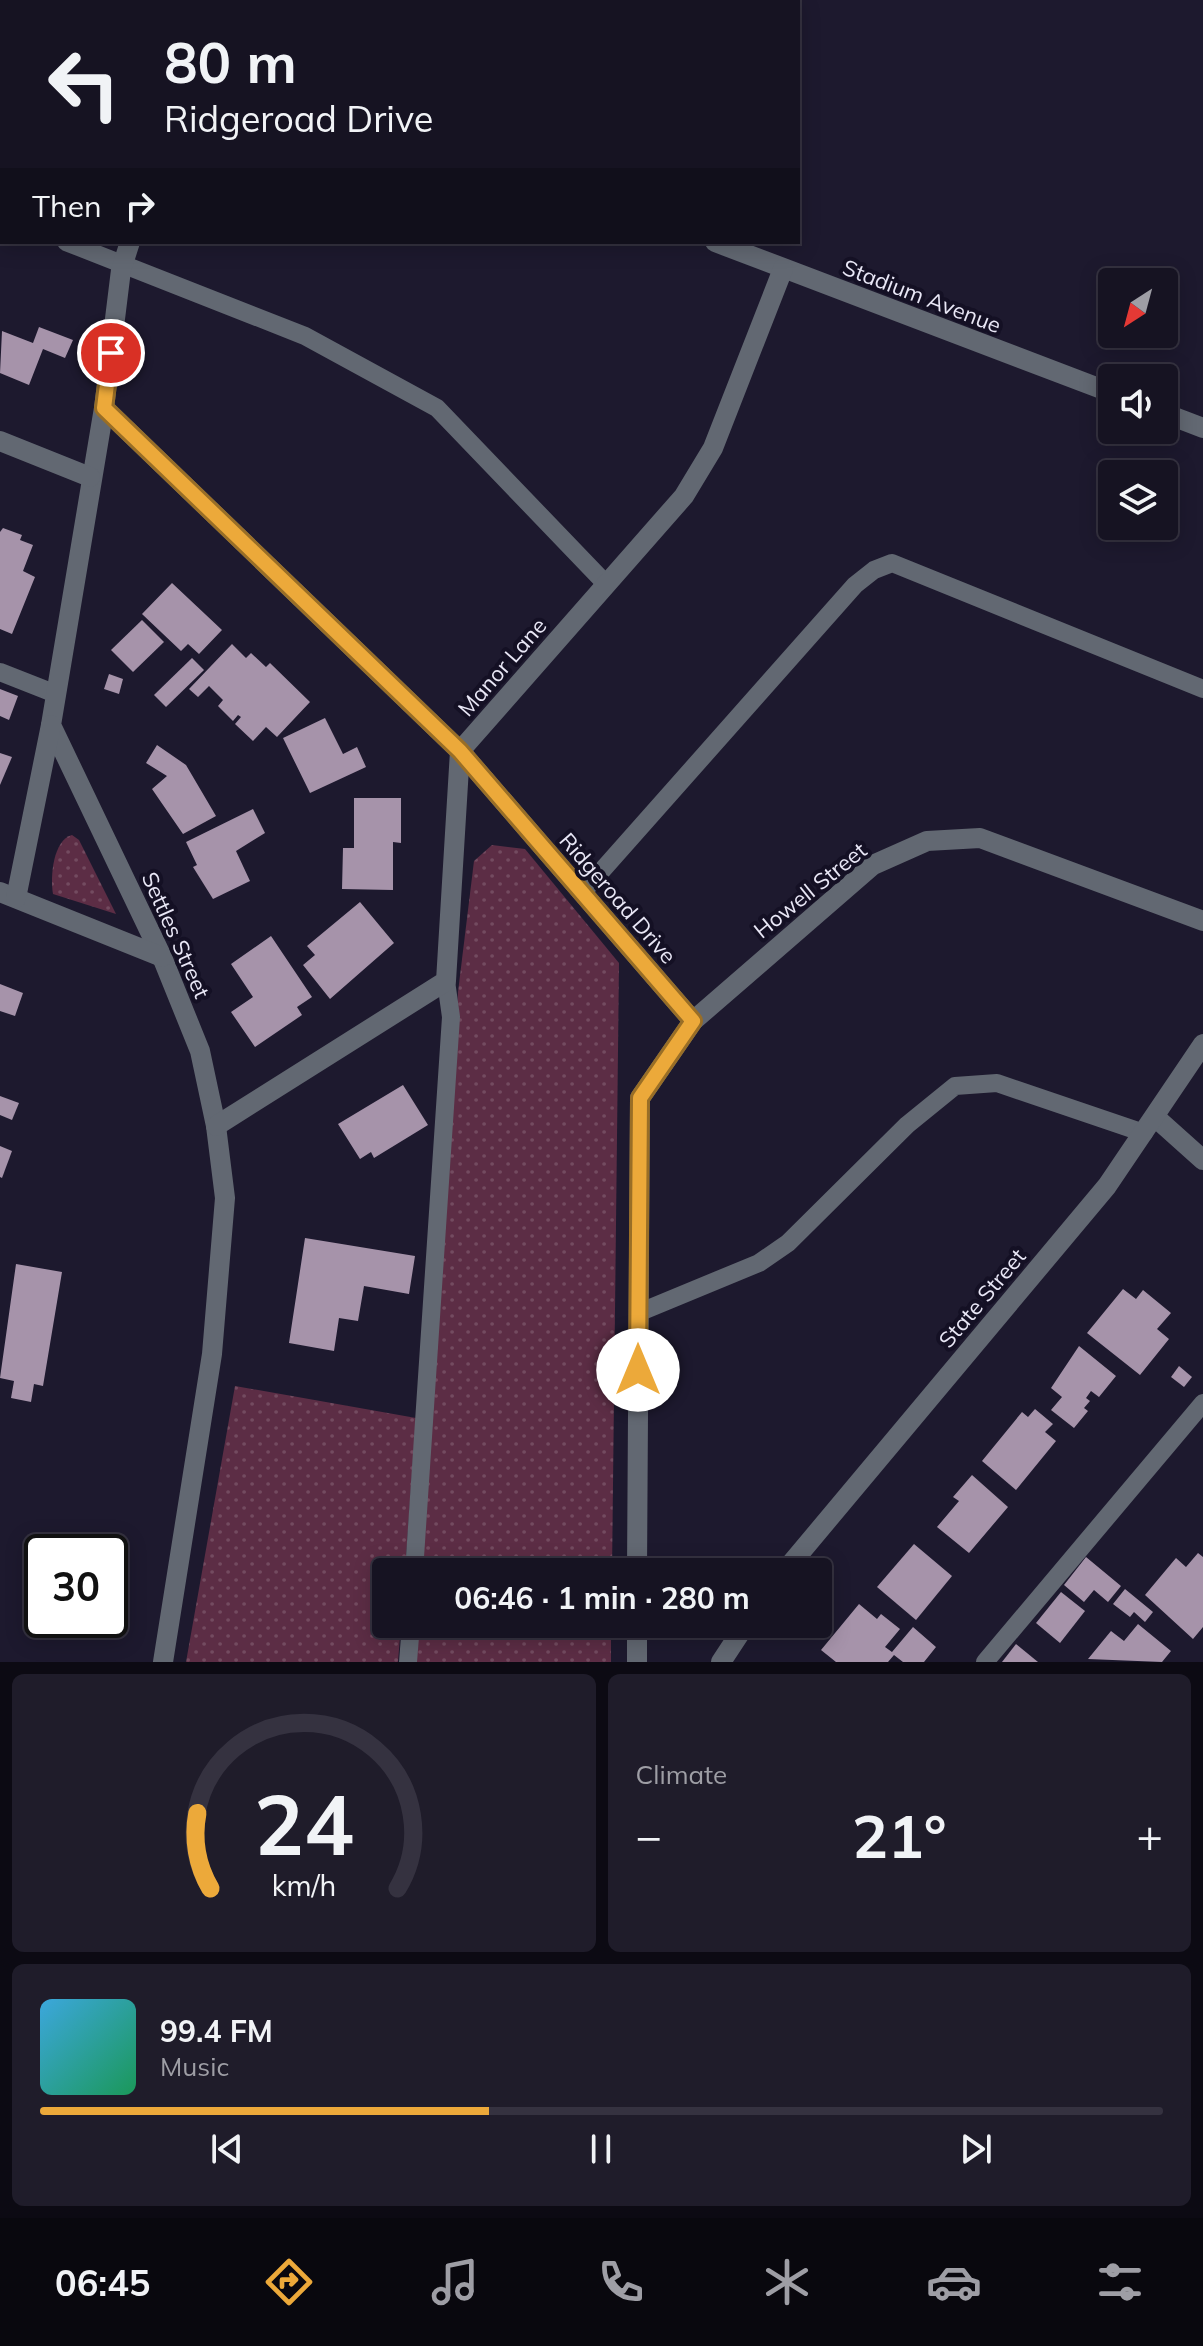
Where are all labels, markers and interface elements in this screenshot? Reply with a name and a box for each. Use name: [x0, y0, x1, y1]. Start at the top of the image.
text: 80 m: [164, 27, 297, 97]
icon: left: [32, 32, 136, 136]
text: Ridgeroad Drive: [164, 96, 433, 141]
icon: right: [118, 184, 162, 228]
text: Then: [32, 187, 102, 225]
street label: Stadium Avenue: [839, 253, 1005, 339]
north arrow: [1098, 268, 1178, 348]
map controls: [1098, 268, 1178, 540]
pin: [77, 319, 145, 387]
icon: arrive: [89, 331, 133, 375]
button: sound: [1098, 364, 1178, 444]
button: layers: [1098, 460, 1178, 540]
street label: Manor Lane: [452, 612, 552, 722]
street label: Ridgeroad Drive: [553, 827, 683, 969]
street label: Howell Street: [748, 836, 872, 944]
street label: Settles Street: [136, 867, 216, 1003]
street label: State Street: [932, 1243, 1032, 1353]
position arrow: [596, 1328, 680, 1412]
speed limit sign: 30: [24, 1534, 128, 1638]
text: 06:46 · 1 min · 280 m: [454, 1579, 750, 1617]
text: Climate: [636, 1758, 727, 1791]
text: 24: [254, 1771, 354, 1876]
text: 21°: [852, 1798, 947, 1873]
text: −: [636, 1808, 662, 1863]
text: +: [1137, 1808, 1163, 1863]
text: km/h: [271, 1867, 336, 1903]
text: 99.4 FM: [160, 2012, 273, 2050]
text: Music: [160, 2050, 229, 2083]
icon: previous: [205, 2127, 249, 2171]
icon: pause: [579, 2127, 623, 2171]
icon: next: [954, 2127, 998, 2171]
icon: directions: [261, 2254, 317, 2310]
icon: music: [427, 2254, 483, 2310]
icon: phone: [593, 2254, 649, 2310]
icon: climate: [759, 2254, 815, 2310]
icon: car: [926, 2254, 982, 2310]
icon: filters: [1092, 2254, 1148, 2310]
text: 06:45: [55, 2260, 150, 2305]

